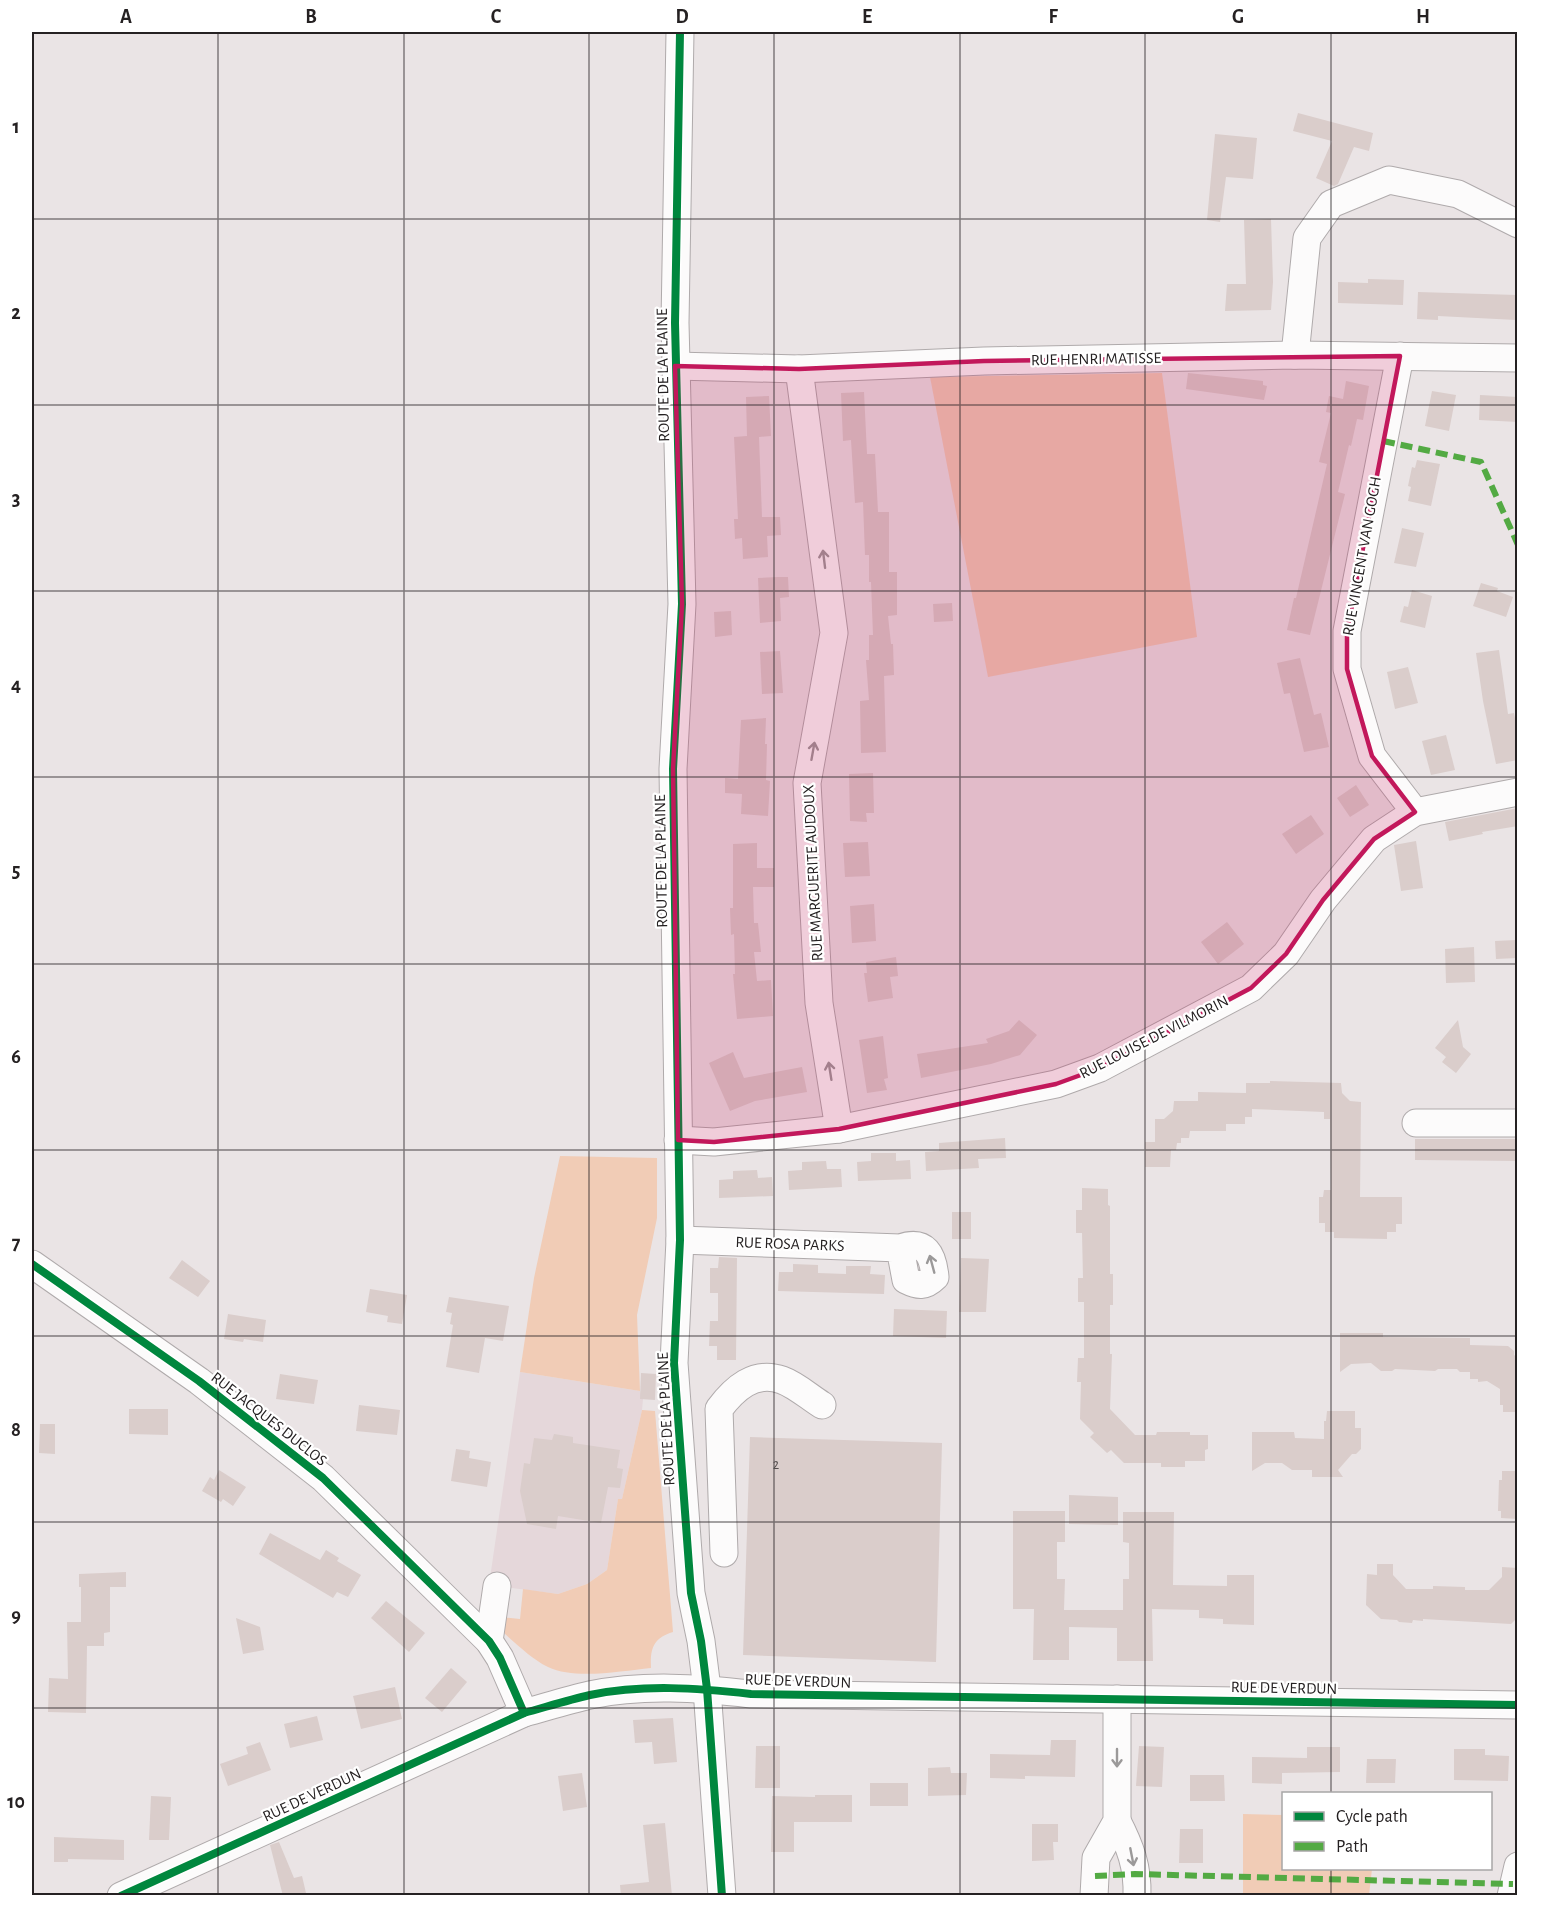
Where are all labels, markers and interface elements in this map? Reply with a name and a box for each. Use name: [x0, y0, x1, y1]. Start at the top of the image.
text: A: [120, 7, 132, 27]
text: B: [305, 7, 317, 27]
text: C: [491, 7, 502, 27]
text: D: [675, 7, 689, 27]
text: E: [862, 7, 872, 27]
text: F: [1048, 7, 1058, 27]
text: G: [1232, 7, 1244, 27]
text: H: [1416, 7, 1430, 27]
text: 1: [12, 117, 20, 137]
text: 2: [11, 303, 21, 323]
street label: ROUTE DE LA PLAINE: [654, 308, 672, 442]
street label: RUE HENRI MATISSE: [1031, 350, 1162, 368]
street label: RUE VINCENT VAN GOGH: [1340, 475, 1384, 637]
text: 3: [12, 489, 20, 509]
one-way arrow: [818, 549, 829, 569]
text: 4: [11, 675, 21, 695]
one-way arrow: [808, 742, 819, 762]
street label: RUE MARGUERITE AUDOUX: [800, 784, 826, 962]
street label: ROUTE DE LA PLAINE: [652, 794, 670, 928]
text: 5: [12, 861, 20, 881]
street label: RUE LOUISE DE VILMORIN: [1077, 992, 1231, 1082]
text: 6: [11, 1047, 21, 1067]
one-way arrow: [824, 1061, 835, 1081]
text: 7: [12, 1233, 21, 1253]
street label: RUE ROSA PARKS: [735, 1234, 845, 1254]
one-way arrow: [926, 1255, 937, 1274]
street label: ROUTE DE LA PLAINE: [655, 1352, 677, 1486]
street label: RUE JACQUES DUCLOS: [208, 1369, 330, 1470]
text: 8: [11, 1420, 21, 1440]
house number: 2: [773, 1458, 779, 1472]
text: 9: [11, 1606, 21, 1626]
street label: RUE DE VERDUN: [744, 1671, 852, 1691]
street label: RUE DE VERDUN: [1231, 1679, 1337, 1697]
one-way arrow: [1111, 1747, 1123, 1767]
street label: RUE DE VERDUN: [260, 1765, 364, 1825]
text: 10: [7, 1792, 25, 1812]
legend: [1282, 1792, 1492, 1870]
text: Cycle path: [1336, 1808, 1408, 1826]
text: Path: [1336, 1838, 1368, 1856]
one-way arrow: [1127, 1847, 1138, 1866]

